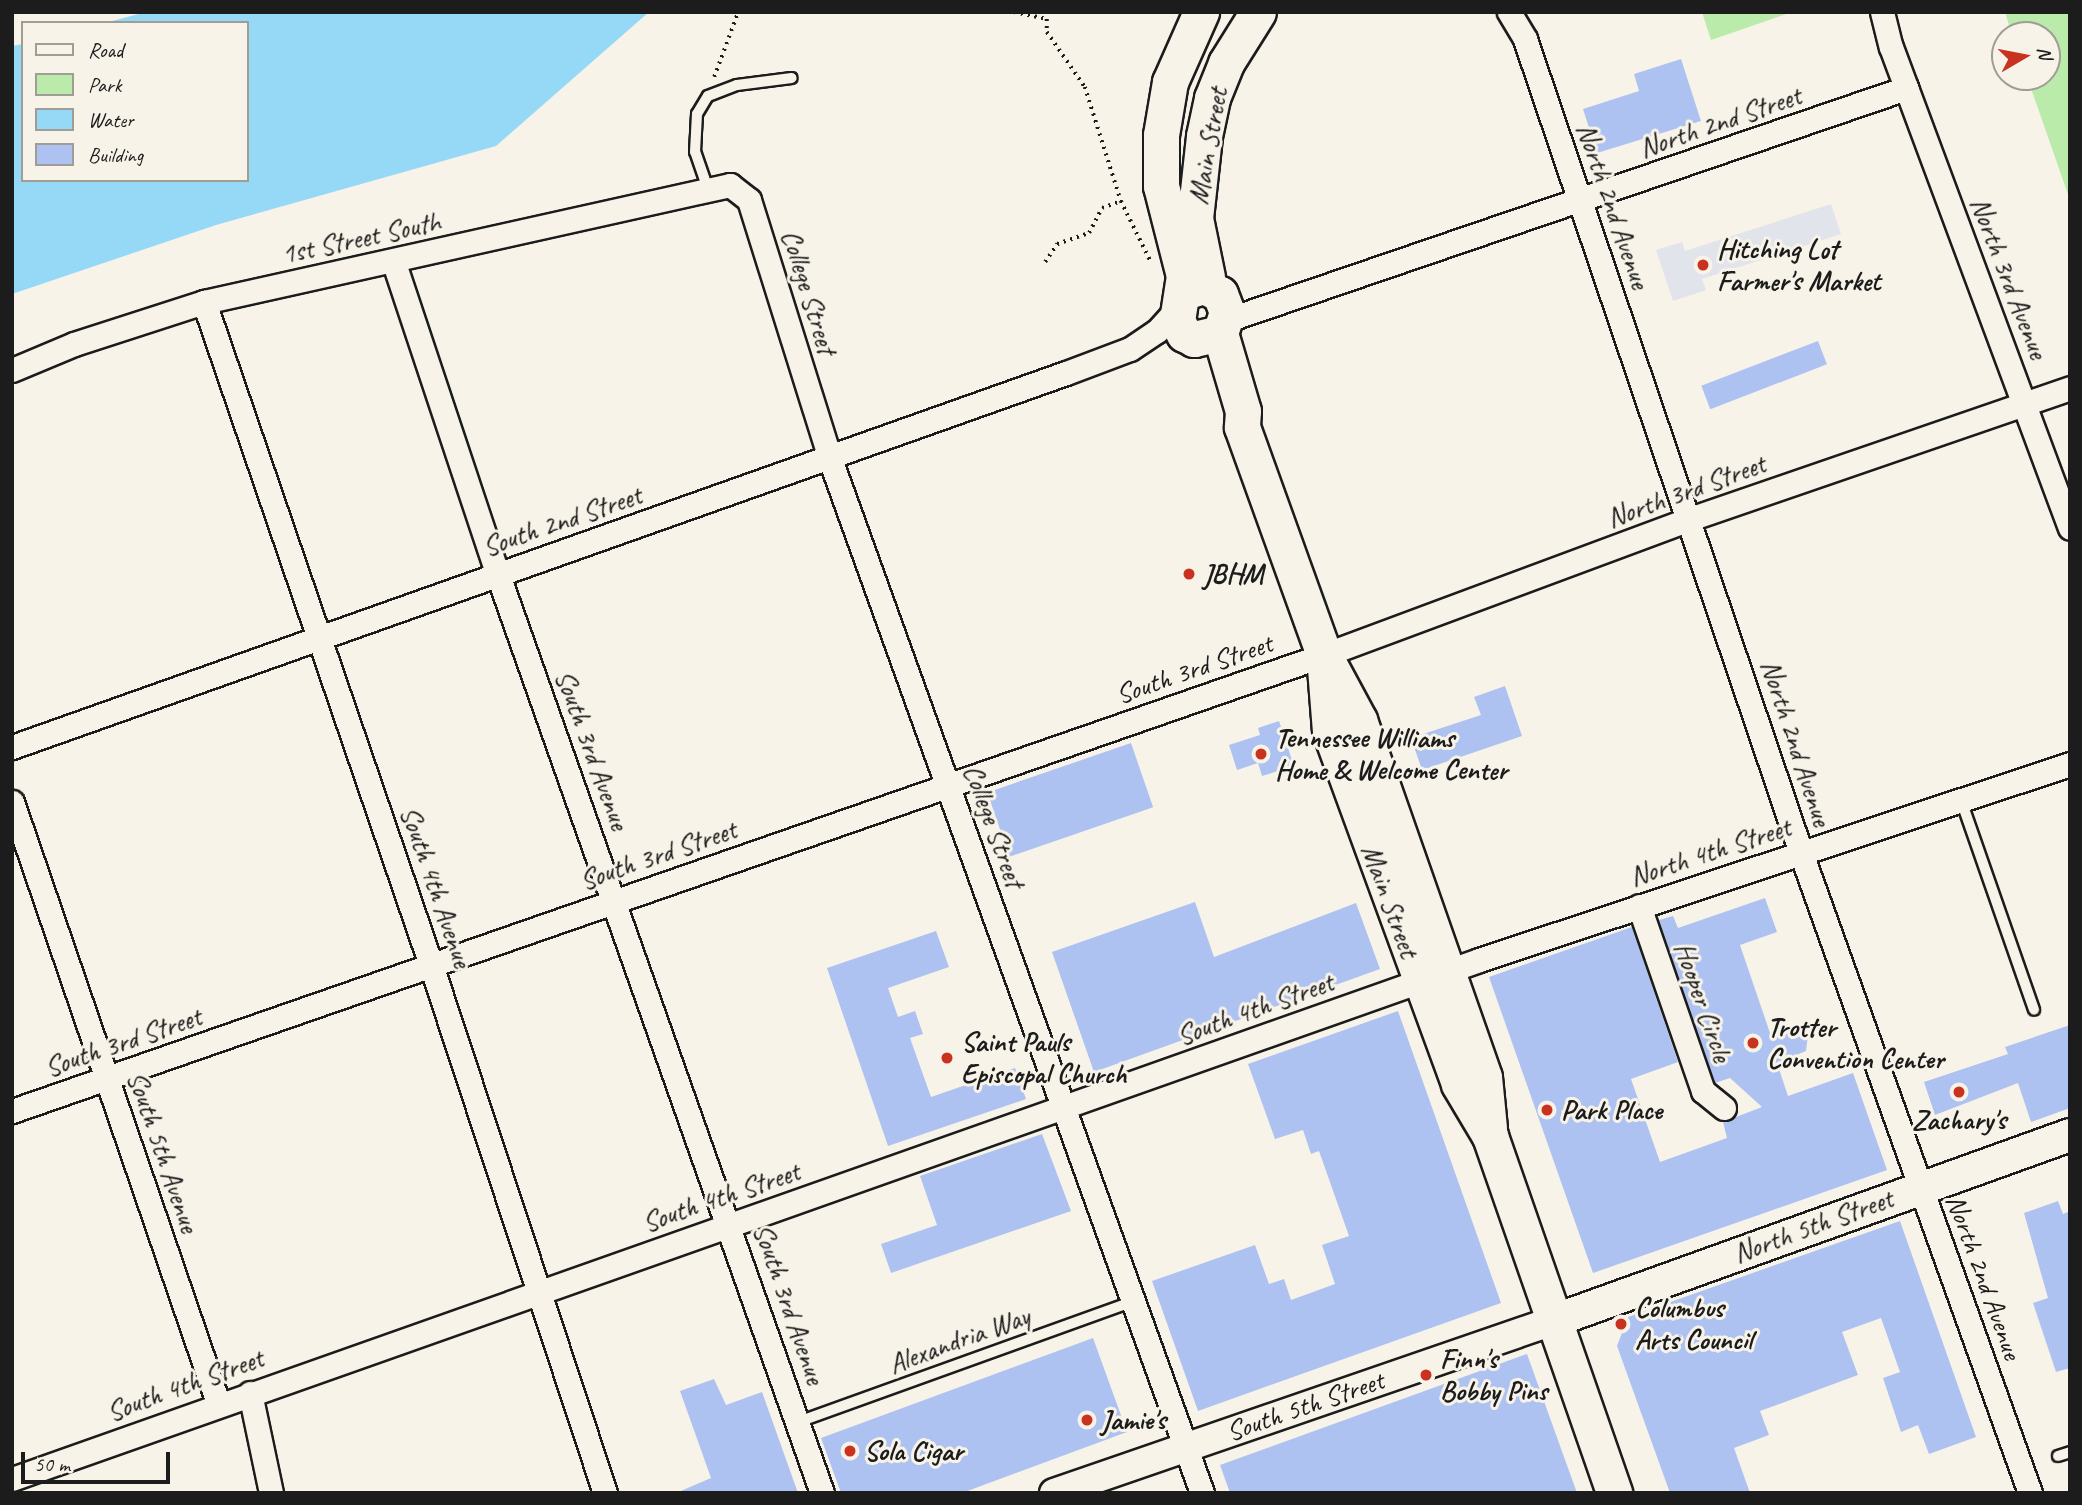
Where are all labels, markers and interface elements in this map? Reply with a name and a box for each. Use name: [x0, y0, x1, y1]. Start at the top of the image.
legend: [21, 21, 248, 182]
north arrow: [1991, 21, 2061, 91]
text: Road: [88, 37, 123, 63]
text: N: [2032, 45, 2058, 61]
text: Park: [88, 72, 121, 98]
street label: North 2nd Street: [1634, 79, 1806, 165]
street label: Main Street: [1181, 85, 1235, 207]
text: Water: [88, 107, 134, 133]
street label: North 2nd Avenue: [1569, 119, 1657, 293]
text: Building: [88, 142, 143, 168]
street label: North 3rd Avenue: [1963, 192, 2055, 364]
street label: 1st Street South: [279, 205, 443, 271]
street label: College Street: [774, 226, 844, 358]
place label: Hitching Lot Farmer's Market: [1717, 232, 1880, 298]
marker: Hitching Lot Farmer's Market: [1695, 257, 1711, 273]
street label: North 3rd Street: [1602, 447, 1770, 535]
street label: South 2nd Street: [478, 478, 646, 564]
place label: JBHM: [1203, 557, 1263, 591]
marker: JBHM: [1181, 566, 1197, 582]
street label: South 3rd Street: [1111, 626, 1277, 712]
street label: North 2nd Avenue: [1753, 656, 1839, 830]
street label: South 3rd Avenue: [548, 666, 636, 834]
place label: Tennessee Williams Home & Welcome Center: [1275, 721, 1507, 787]
marker: Tennessee Williams Home & Welcome Center: [1253, 746, 1269, 762]
street label: College Street: [956, 760, 1032, 892]
street label: South 4th Avenue: [393, 802, 479, 972]
street label: North 4th Street: [1625, 810, 1795, 894]
street label: South 3rd Street: [575, 812, 741, 898]
street label: Main Street: [1354, 840, 1426, 962]
street label: Hooper Circle: [1667, 938, 1739, 1066]
street label: South 4th Street: [1172, 965, 1338, 1053]
street label: South 3rd Street: [40, 999, 206, 1085]
place label: Trotter Convention Center: [1767, 1010, 1944, 1076]
place label: Saint Pauls Episcopal Church: [961, 1025, 1128, 1091]
marker: Trotter Convention Center: [1745, 1035, 1761, 1051]
marker: Saint Pauls Episcopal Church: [939, 1050, 955, 1066]
street label: South 5th Avenue: [120, 1067, 206, 1237]
marker: Zachary's: [1951, 1084, 1967, 1100]
place label: Park Place: [1561, 1093, 1663, 1127]
marker: Park Place: [1539, 1102, 1555, 1118]
place label: Zachary's: [1912, 1103, 2006, 1137]
street label: South 4th Street: [638, 1154, 804, 1240]
street label: North 5th Street: [1728, 1182, 1898, 1270]
street label: North 2nd Avenue: [1939, 1190, 2029, 1364]
street label: South 3rd Avenue: [746, 1220, 832, 1388]
place label: Columbus Arts Council: [1635, 1291, 1752, 1357]
street label: Alexandria Way: [884, 1299, 1034, 1381]
marker: Columbus Arts Council: [1613, 1316, 1629, 1332]
street label: South 4th Street: [102, 1341, 268, 1429]
place label: Finn's Bobby Pins: [1440, 1342, 1547, 1408]
street label: South 5th Street: [1222, 1363, 1388, 1449]
marker: Finn's Bobby Pins: [1418, 1367, 1434, 1383]
place label: Jamie's: [1101, 1403, 1166, 1437]
marker: Jamie's: [1079, 1412, 1095, 1428]
place label: Sola Cigar: [864, 1434, 962, 1468]
scale bar: [24, 1438, 173, 1482]
marker: Sola Cigar: [842, 1443, 858, 1459]
text: 50 m: [34, 1451, 70, 1477]

